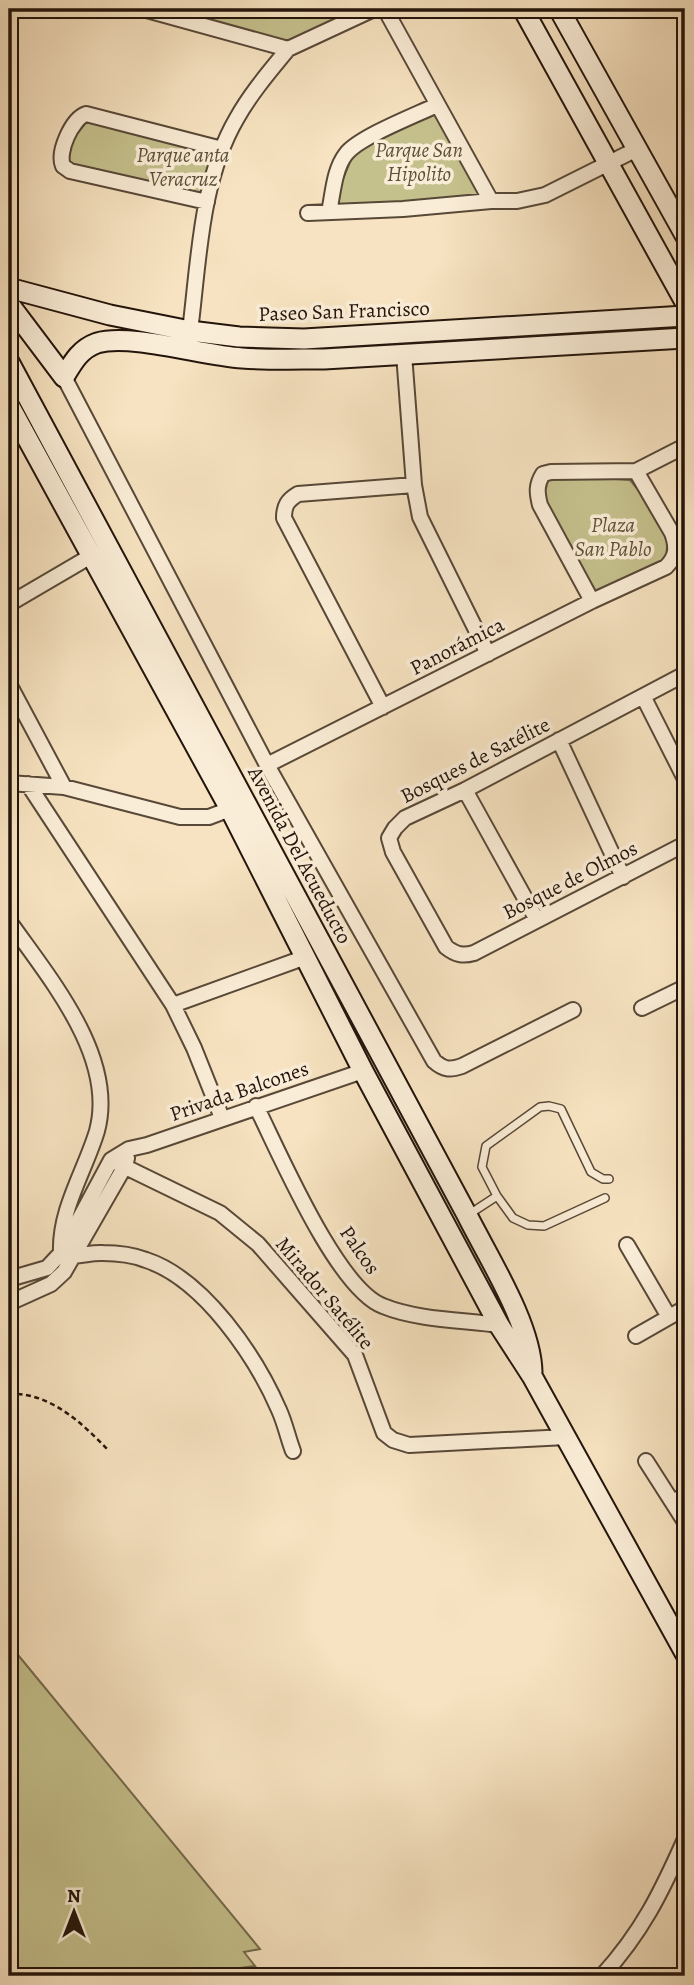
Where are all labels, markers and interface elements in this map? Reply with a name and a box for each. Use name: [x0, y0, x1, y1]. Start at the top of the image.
park label: Parque San Hipolito: [375, 136, 463, 188]
park label: Parque anta Veracruz: [136, 141, 230, 193]
street label: Paseo San Francisco: [258, 294, 430, 328]
park label: Plaza San Pablo: [574, 511, 652, 563]
street label: Panorámica: [405, 610, 509, 682]
street label: Bosques de Satélite: [395, 710, 555, 810]
street label: Avenida Del Acueducto: [241, 761, 359, 949]
street label: Bosque de Olmos: [498, 834, 642, 926]
street label: Privada Balcones: [166, 1054, 312, 1128]
street label: Palcos: [333, 1220, 387, 1280]
street label: Mirador Satélite: [270, 1231, 380, 1355]
north arrow: [38, 1876, 108, 1946]
text: N: [67, 1883, 81, 1909]

